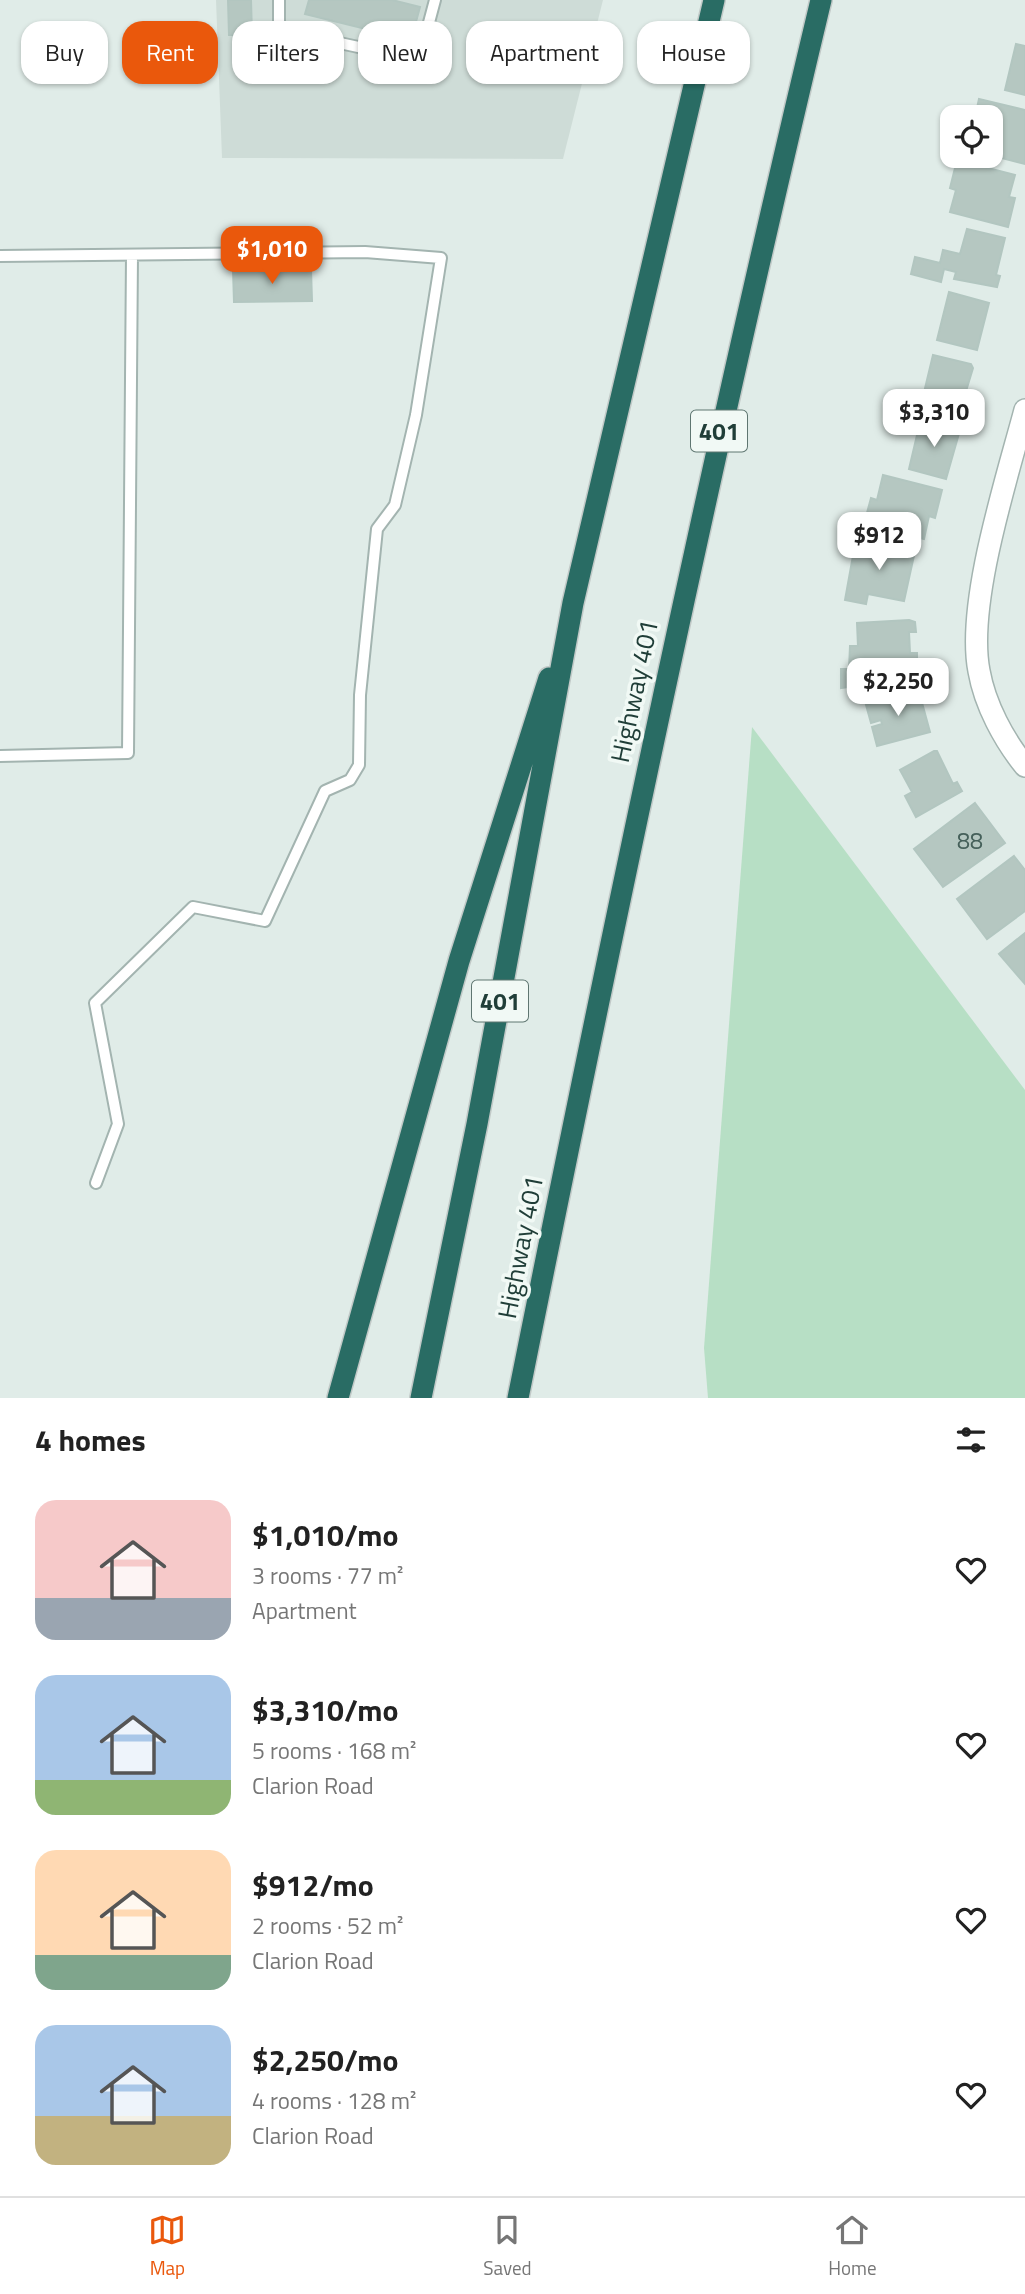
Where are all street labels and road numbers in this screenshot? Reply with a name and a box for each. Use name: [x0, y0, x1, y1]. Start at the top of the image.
road number: 401: [691, 410, 747, 452]
street label: Highway 401: [600, 616, 668, 766]
road number: 401: [472, 981, 528, 1021]
street label: Highway 401: [487, 1172, 553, 1322]

